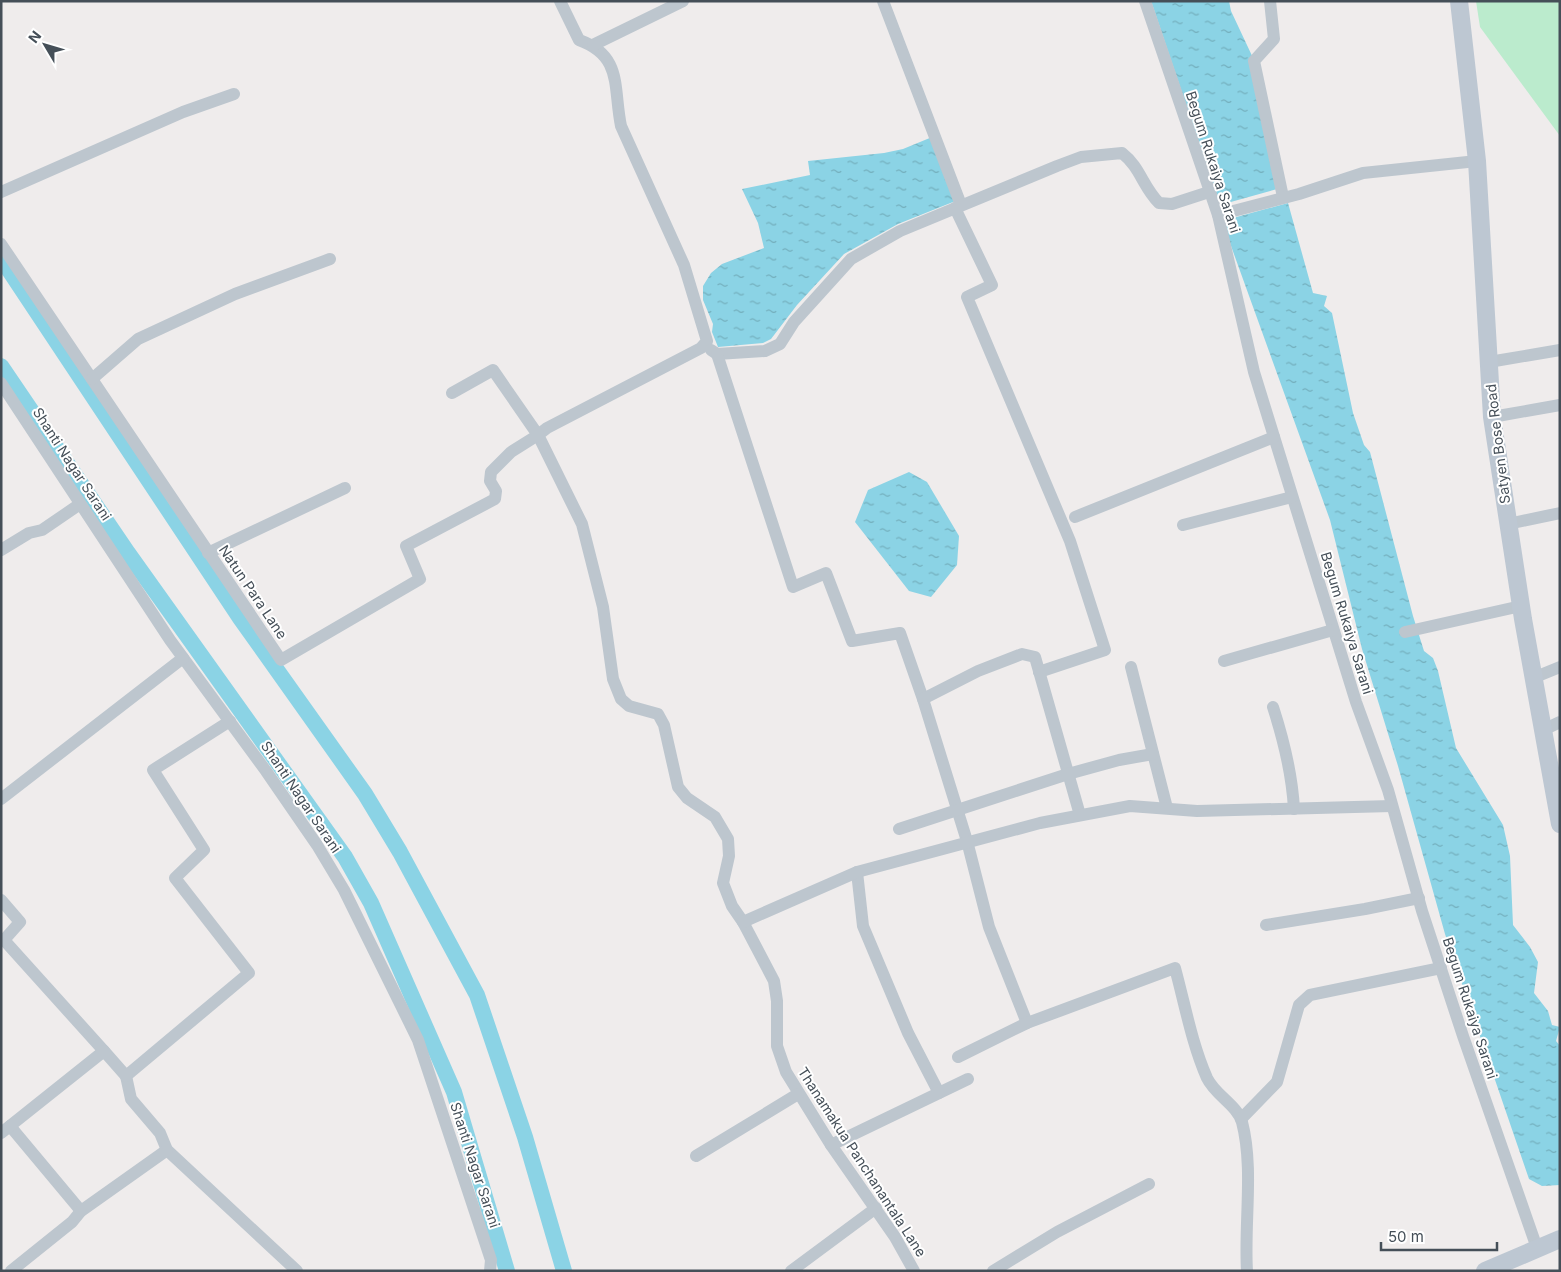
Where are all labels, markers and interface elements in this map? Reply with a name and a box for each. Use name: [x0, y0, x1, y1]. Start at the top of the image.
north arrow: [20, 20, 70, 70]
text: N: [24, 27, 44, 46]
street label: Begum Rukaiya Sarani: [1183, 89, 1244, 235]
street label: Satyen Bose Road: [1482, 383, 1513, 505]
street label: Shanti Nagar Sarani: [30, 404, 115, 523]
street label: Natun Para Lane: [216, 542, 291, 642]
street label: Begum Rukaiya Sarani: [1318, 550, 1377, 696]
street label: Shanti Nagar Sarani: [258, 738, 345, 856]
street label: Begum Rukaiya Sarani: [1440, 935, 1501, 1081]
street label: Thanamakua Panchanantala Lane: [795, 1064, 930, 1260]
street label: Shanti Nagar Sarani: [447, 1100, 504, 1230]
scale bar: [1381, 1220, 1497, 1252]
text: 50 m: [1388, 1227, 1424, 1246]

